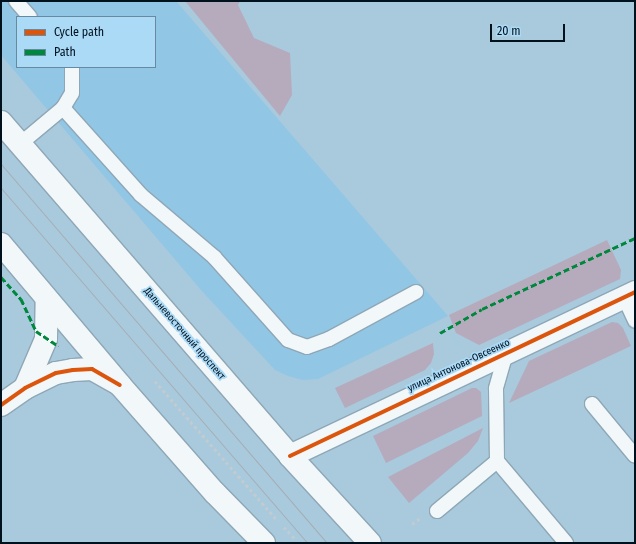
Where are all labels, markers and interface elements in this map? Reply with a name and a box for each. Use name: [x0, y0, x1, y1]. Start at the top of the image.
legend: [16, 16, 156, 68]
scale bar: [492, 16, 567, 42]
text: 20 m: [497, 24, 521, 38]
text: Cycle path: [54, 25, 104, 39]
text: Path: [54, 45, 76, 59]
street label: Дальневосточный проспект: [141, 286, 227, 382]
street label: улица Антонова-Овсеенко: [406, 337, 512, 395]

